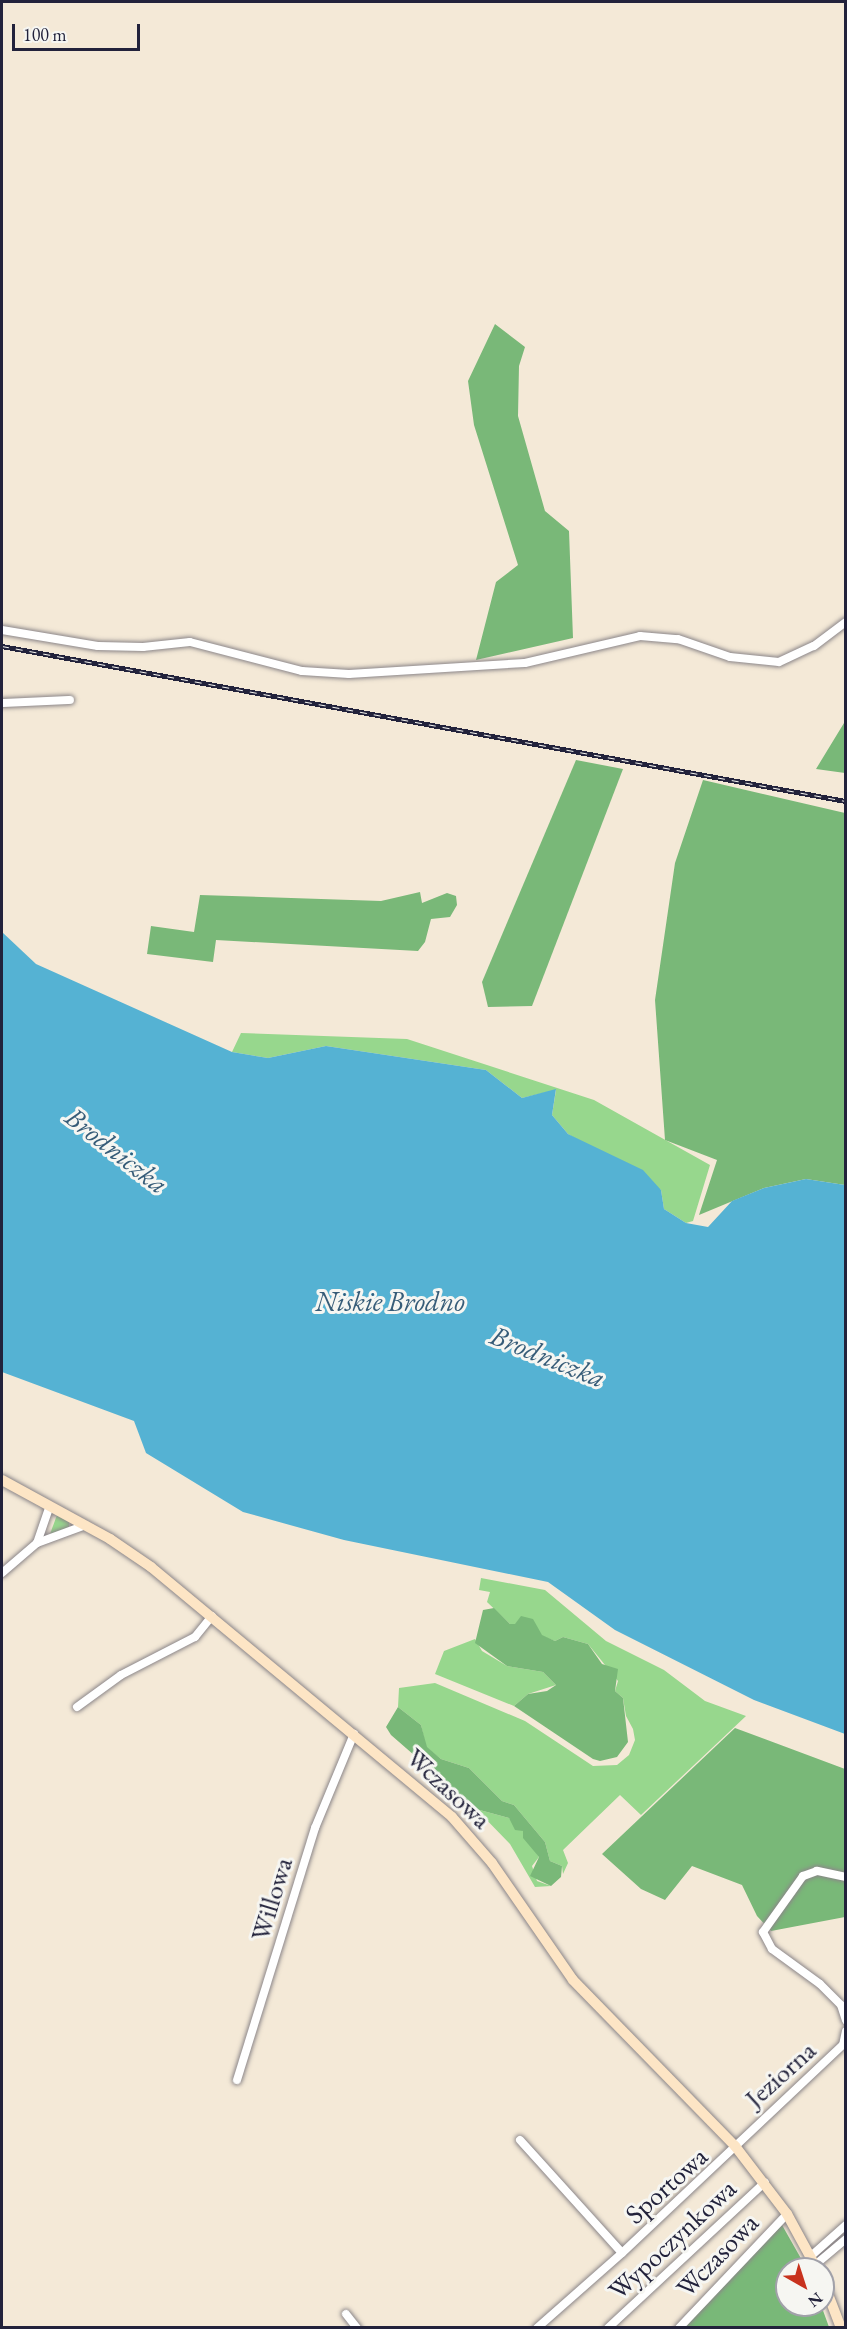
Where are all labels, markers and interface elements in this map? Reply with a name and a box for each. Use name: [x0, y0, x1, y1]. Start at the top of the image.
scale bar: [15, 12, 142, 50]
text: 100 m: [23, 23, 67, 46]
water label: Brodniczka: [59, 1100, 175, 1200]
water label: Niskie Brodno: [315, 1284, 465, 1318]
water label: Brodniczka: [486, 1318, 610, 1394]
street label: Wczasowa: [400, 1741, 498, 1835]
street label: Willowa: [243, 1853, 299, 1945]
street label: Jeziorna: [738, 2034, 822, 2114]
street label: Sportowa: [618, 2140, 714, 2230]
street label: Wypoczynkowa: [602, 2172, 742, 2306]
street label: Wczasowa: [669, 2206, 765, 2304]
north arrow: [775, 2257, 835, 2317]
text: N: [804, 2288, 827, 2312]

